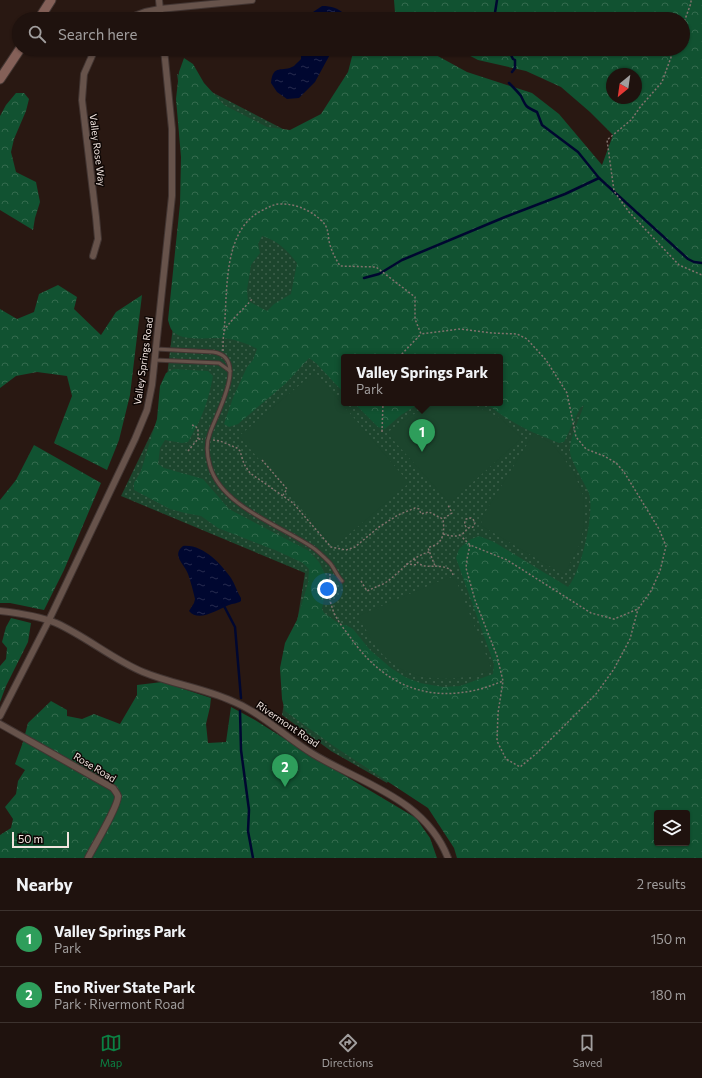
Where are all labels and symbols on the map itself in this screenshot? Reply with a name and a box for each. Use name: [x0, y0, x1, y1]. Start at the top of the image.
north arrow: [606, 68, 642, 104]
street label: Valley Rose Way: [88, 113, 108, 187]
street label: Valley Springs Road: [131, 316, 155, 406]
pin: 1: [409, 419, 435, 452]
your location: [317, 579, 337, 599]
street label: Rivermont Road: [254, 699, 322, 750]
street label: Rose Road: [72, 750, 119, 784]
pin: 2: [272, 754, 298, 787]
scale bar: [12, 830, 69, 849]

